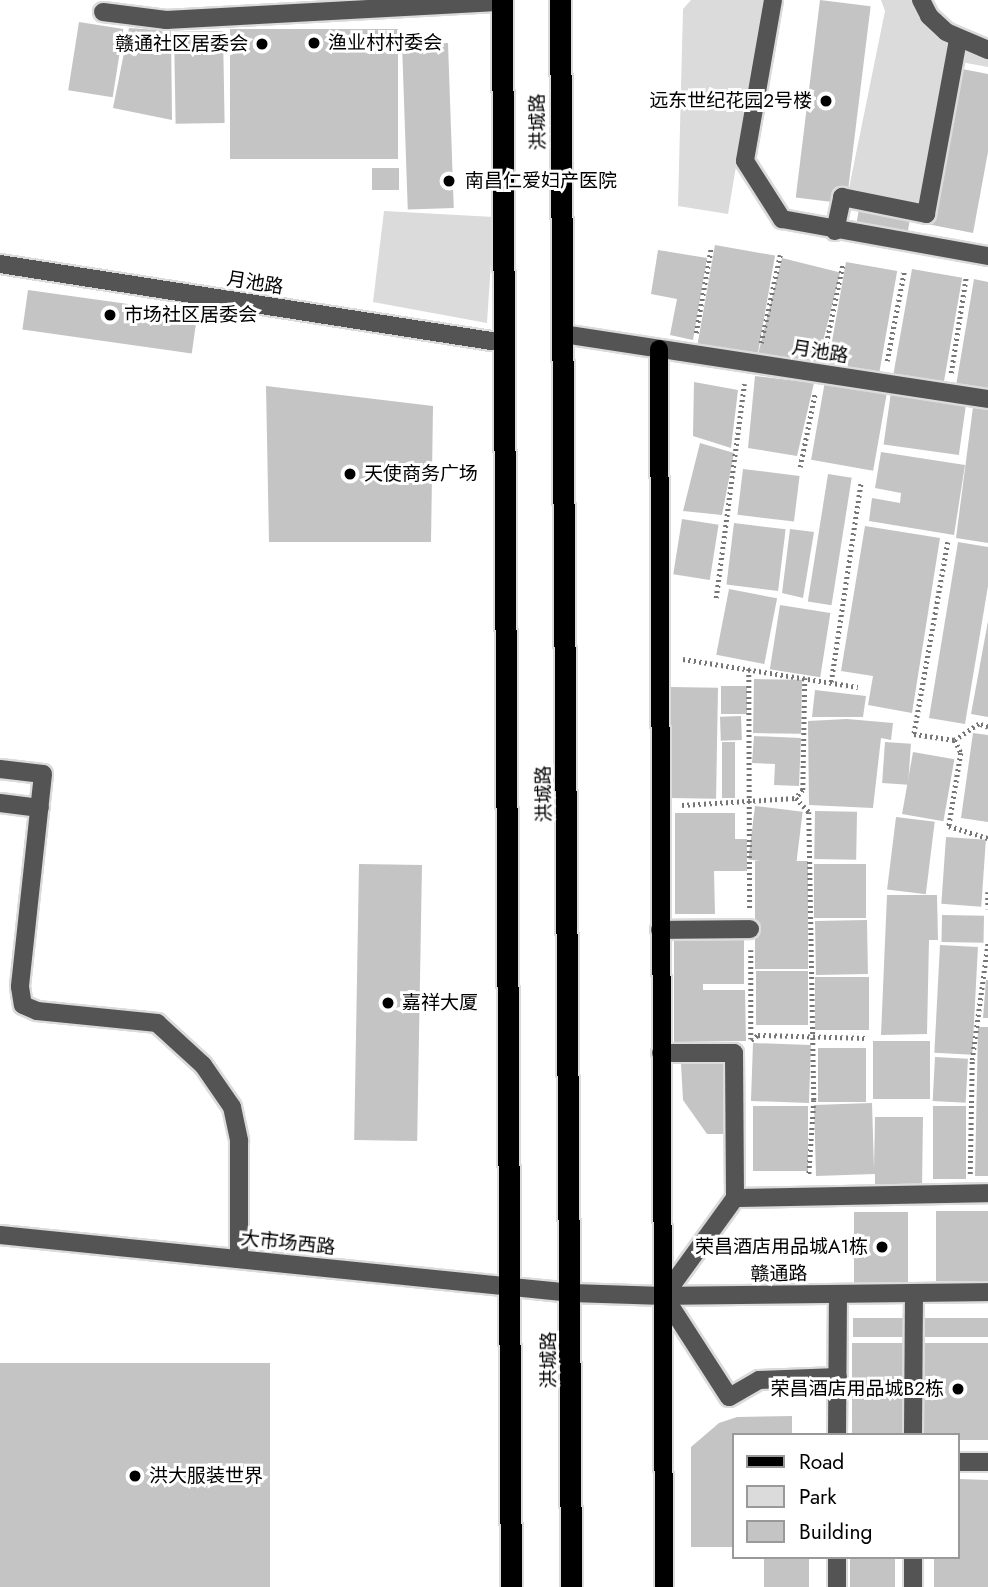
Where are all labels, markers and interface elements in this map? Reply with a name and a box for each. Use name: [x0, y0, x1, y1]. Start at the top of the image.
place label: 渔业村村委会: [328, 32, 442, 54]
place label: 赣通社区居委会: [115, 33, 248, 55]
marker: 渔业村村委会: [306, 35, 322, 51]
marker: 赣通社区居委会: [254, 36, 270, 52]
place label: 远东世纪花园2号楼: [649, 90, 812, 112]
street label: 洪城路: [526, 93, 550, 151]
marker: 远东世纪花园2号楼: [818, 93, 834, 109]
place label: 南昌仁爱妇产医院: [465, 170, 617, 192]
marker: 南昌仁爱妇产医院: [439, 171, 459, 191]
street label: 月池路: [225, 267, 285, 299]
place label: 市场社区居委会: [124, 304, 257, 326]
marker: 市场社区居委会: [102, 307, 118, 323]
street label: 月池路: [790, 336, 850, 368]
place label: 天使商务广场: [364, 463, 478, 485]
marker: 天使商务广场: [342, 466, 358, 482]
street label: 洪城路: [532, 765, 556, 823]
place label: 嘉祥大厦: [402, 992, 478, 1014]
marker: 嘉祥大厦: [380, 995, 396, 1011]
street label: 大市场西路: [240, 1227, 336, 1259]
place label: 荣昌酒店用品城A1栋: [695, 1236, 868, 1258]
marker: 荣昌酒店用品城A1栋: [874, 1239, 890, 1255]
street label: 赣通路: [750, 1262, 808, 1286]
street label: 洪城路: [538, 1332, 560, 1388]
place label: 荣昌酒店用品城B2栋: [771, 1378, 944, 1400]
marker: 荣昌酒店用品城B2栋: [950, 1381, 966, 1397]
legend: [732, 1433, 960, 1559]
text: Road: [799, 1447, 844, 1477]
place label: 洪大服装世界: [149, 1465, 263, 1487]
marker: 洪大服装世界: [127, 1468, 143, 1484]
text: Park: [799, 1482, 836, 1512]
text: Building: [799, 1517, 872, 1547]

